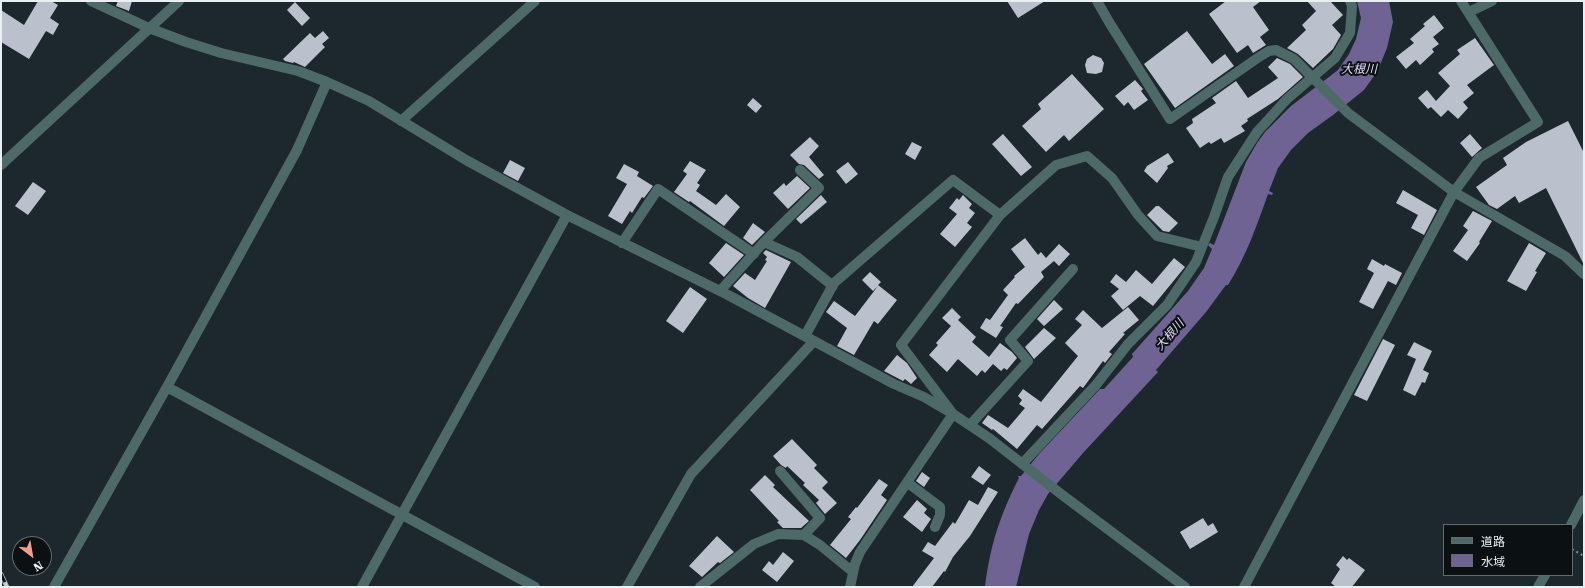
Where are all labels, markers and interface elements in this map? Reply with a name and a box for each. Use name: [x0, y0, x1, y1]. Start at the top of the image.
water label: 大根川: [1341, 62, 1377, 76]
water label: 大根川: [1153, 317, 1187, 353]
legend: [1443, 524, 1573, 576]
text: 道路: [1481, 535, 1505, 549]
north arrow: [12, 536, 52, 576]
text: 水域: [1481, 555, 1505, 569]
text: N: [31, 558, 45, 574]

